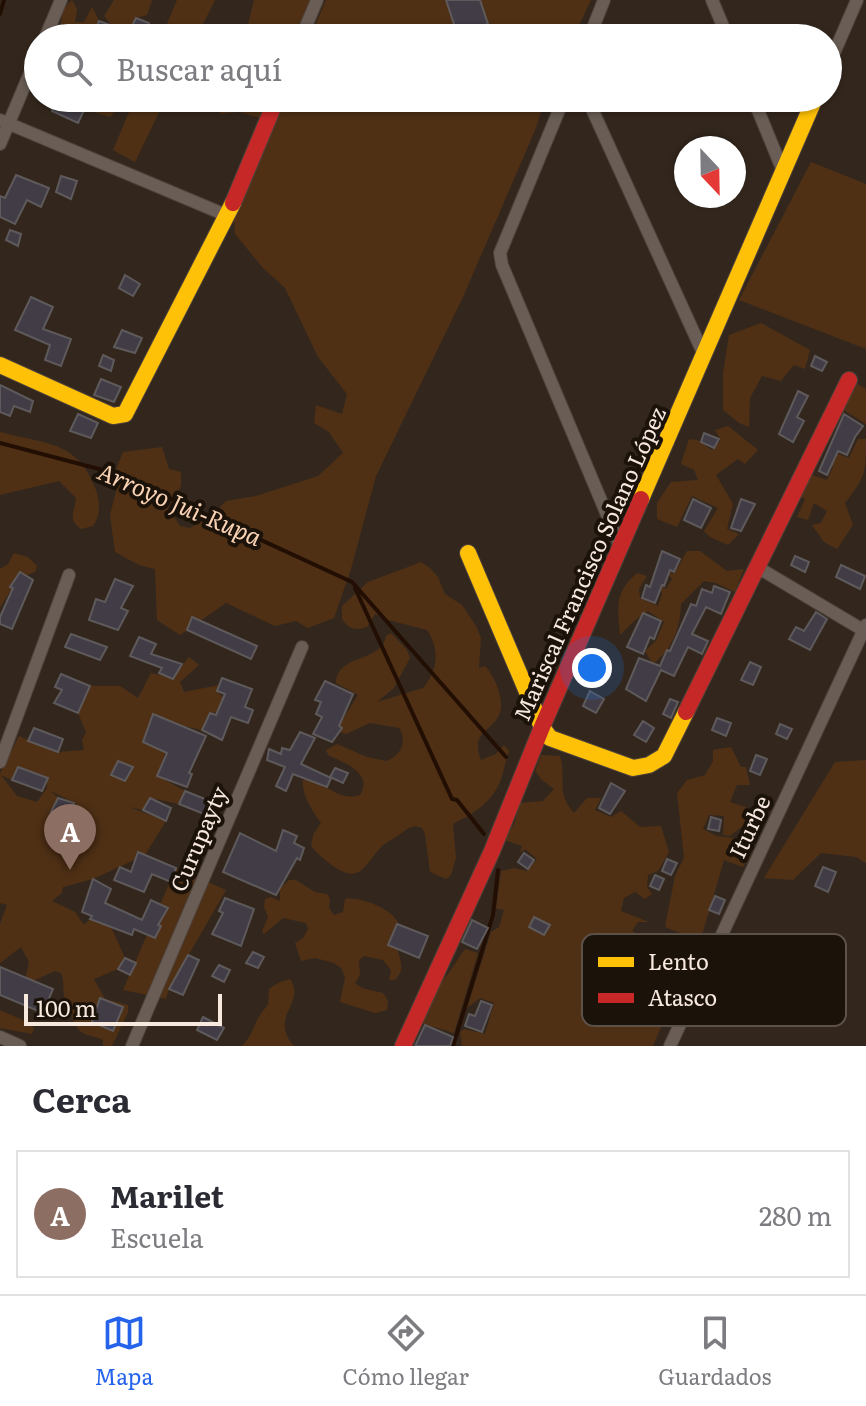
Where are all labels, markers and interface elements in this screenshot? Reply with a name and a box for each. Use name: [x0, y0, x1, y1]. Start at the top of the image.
search box: [24, 24, 842, 112]
icon: search: [52, 46, 96, 90]
text: Buscar aquí: [116, 46, 282, 90]
north arrow: [674, 136, 746, 208]
street label: Mariscal Francisco Solano López: [504, 401, 673, 726]
water label: Arroyo Jui-Rupa: [92, 452, 268, 553]
your location: [572, 648, 612, 688]
street label: Curupayty: [161, 780, 235, 896]
street label: Iturbe: [720, 790, 778, 863]
pin: A: [44, 804, 96, 870]
legend: [582, 934, 846, 1026]
text: Lento: [648, 944, 709, 977]
text: Atasco: [648, 980, 717, 1013]
scale bar: [24, 990, 222, 1026]
text: 100 m: [36, 991, 96, 1024]
text: Cerca: [32, 1073, 131, 1123]
text: Marilet: [110, 1173, 224, 1217]
text: A: [50, 1195, 70, 1234]
text: 280 m: [759, 1195, 832, 1234]
text: Escuela: [110, 1217, 204, 1256]
tab: Mapa: [95, 1311, 153, 1392]
tab: Cómo llegar: [342, 1311, 469, 1392]
tab: Guardados: [658, 1311, 771, 1392]

